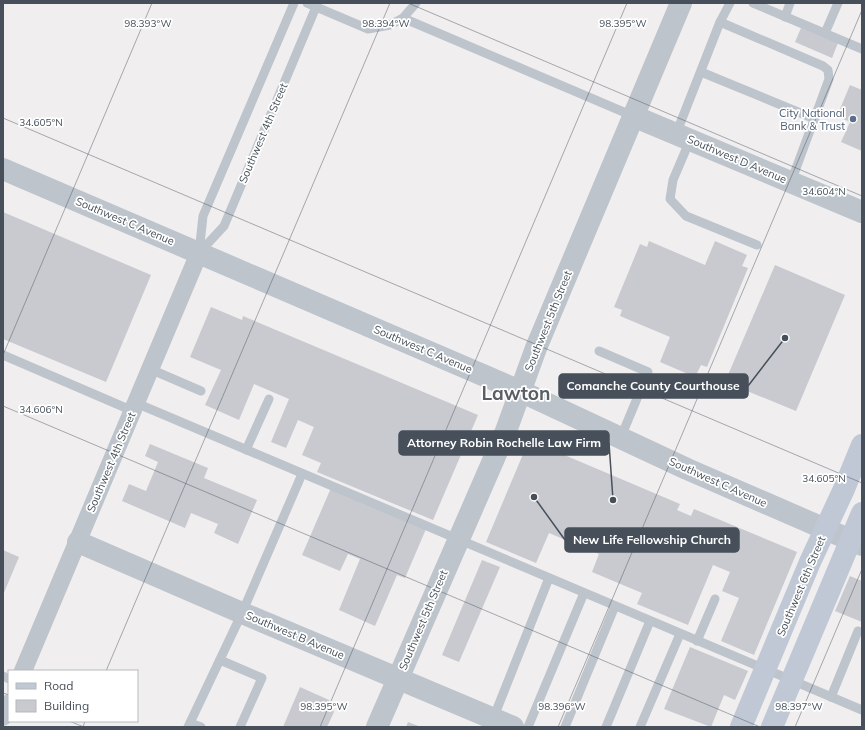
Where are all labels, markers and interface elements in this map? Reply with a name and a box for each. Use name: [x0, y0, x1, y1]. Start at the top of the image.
text: 98.393°W: [124, 17, 172, 30]
text: 98.394°W: [362, 17, 410, 30]
text: 98.395°W: [599, 17, 647, 30]
street label: Southwest 4th Street: [236, 81, 291, 185]
place label: City National Bank & Trust: [779, 106, 845, 133]
marker: City National Bank & Trust: [848, 114, 858, 124]
text: 34.605°N: [19, 116, 63, 129]
street label: Southwest D Avenue: [685, 132, 789, 186]
text: 34.604°N: [802, 185, 846, 198]
street label: Southwest C Avenue: [73, 194, 177, 248]
street label: Southwest 5th Street: [521, 268, 575, 373]
street label: Southwest C Avenue: [371, 322, 475, 376]
callout: Comanche County Courthouse: [559, 374, 748, 398]
text: Comanche County Courthouse: [567, 378, 740, 393]
district label: Lawton: [481, 381, 551, 405]
text: 34.606°N: [19, 403, 63, 416]
street label: Southwest 4th Street: [84, 410, 139, 514]
callout: Attorney Robin Rochelle Law Firm: [399, 431, 609, 455]
text: Attorney Robin Rochelle Law Firm: [407, 435, 601, 450]
street label: Southwest C Avenue: [667, 454, 769, 510]
text: 34.605°N: [802, 472, 846, 485]
callout: New Life Fellowship Church: [565, 528, 739, 552]
text: New Life Fellowship Church: [573, 532, 731, 547]
street label: Southwest 6th Street: [774, 534, 829, 638]
street label: Southwest 5th Street: [396, 568, 451, 672]
street label: Southwest B Avenue: [243, 608, 347, 662]
legend: [8, 670, 138, 722]
text: Road: [44, 678, 73, 693]
text: Building: [44, 698, 89, 713]
text: 98.395°W: [300, 700, 348, 713]
text: 98.396°W: [538, 700, 586, 713]
text: 98.397°W: [775, 700, 823, 713]

